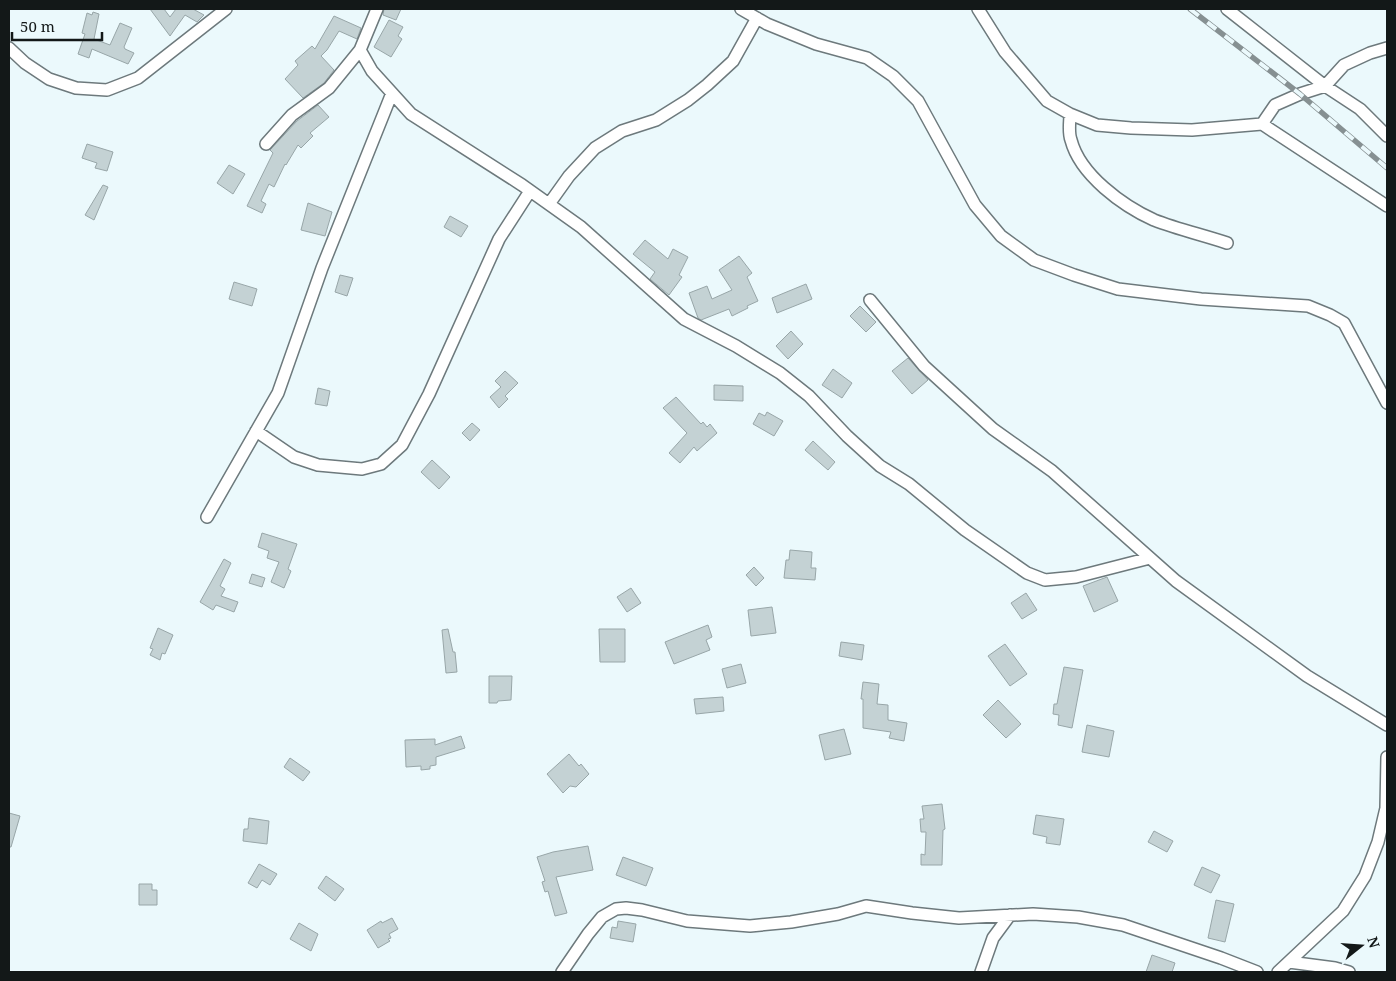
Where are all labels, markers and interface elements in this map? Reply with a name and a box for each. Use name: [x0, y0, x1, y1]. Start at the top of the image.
scale bar: [12, 10, 102, 42]
text: 50 m: [20, 16, 55, 36]
north arrow: [1336, 921, 1386, 971]
text: N: [1363, 934, 1385, 950]

